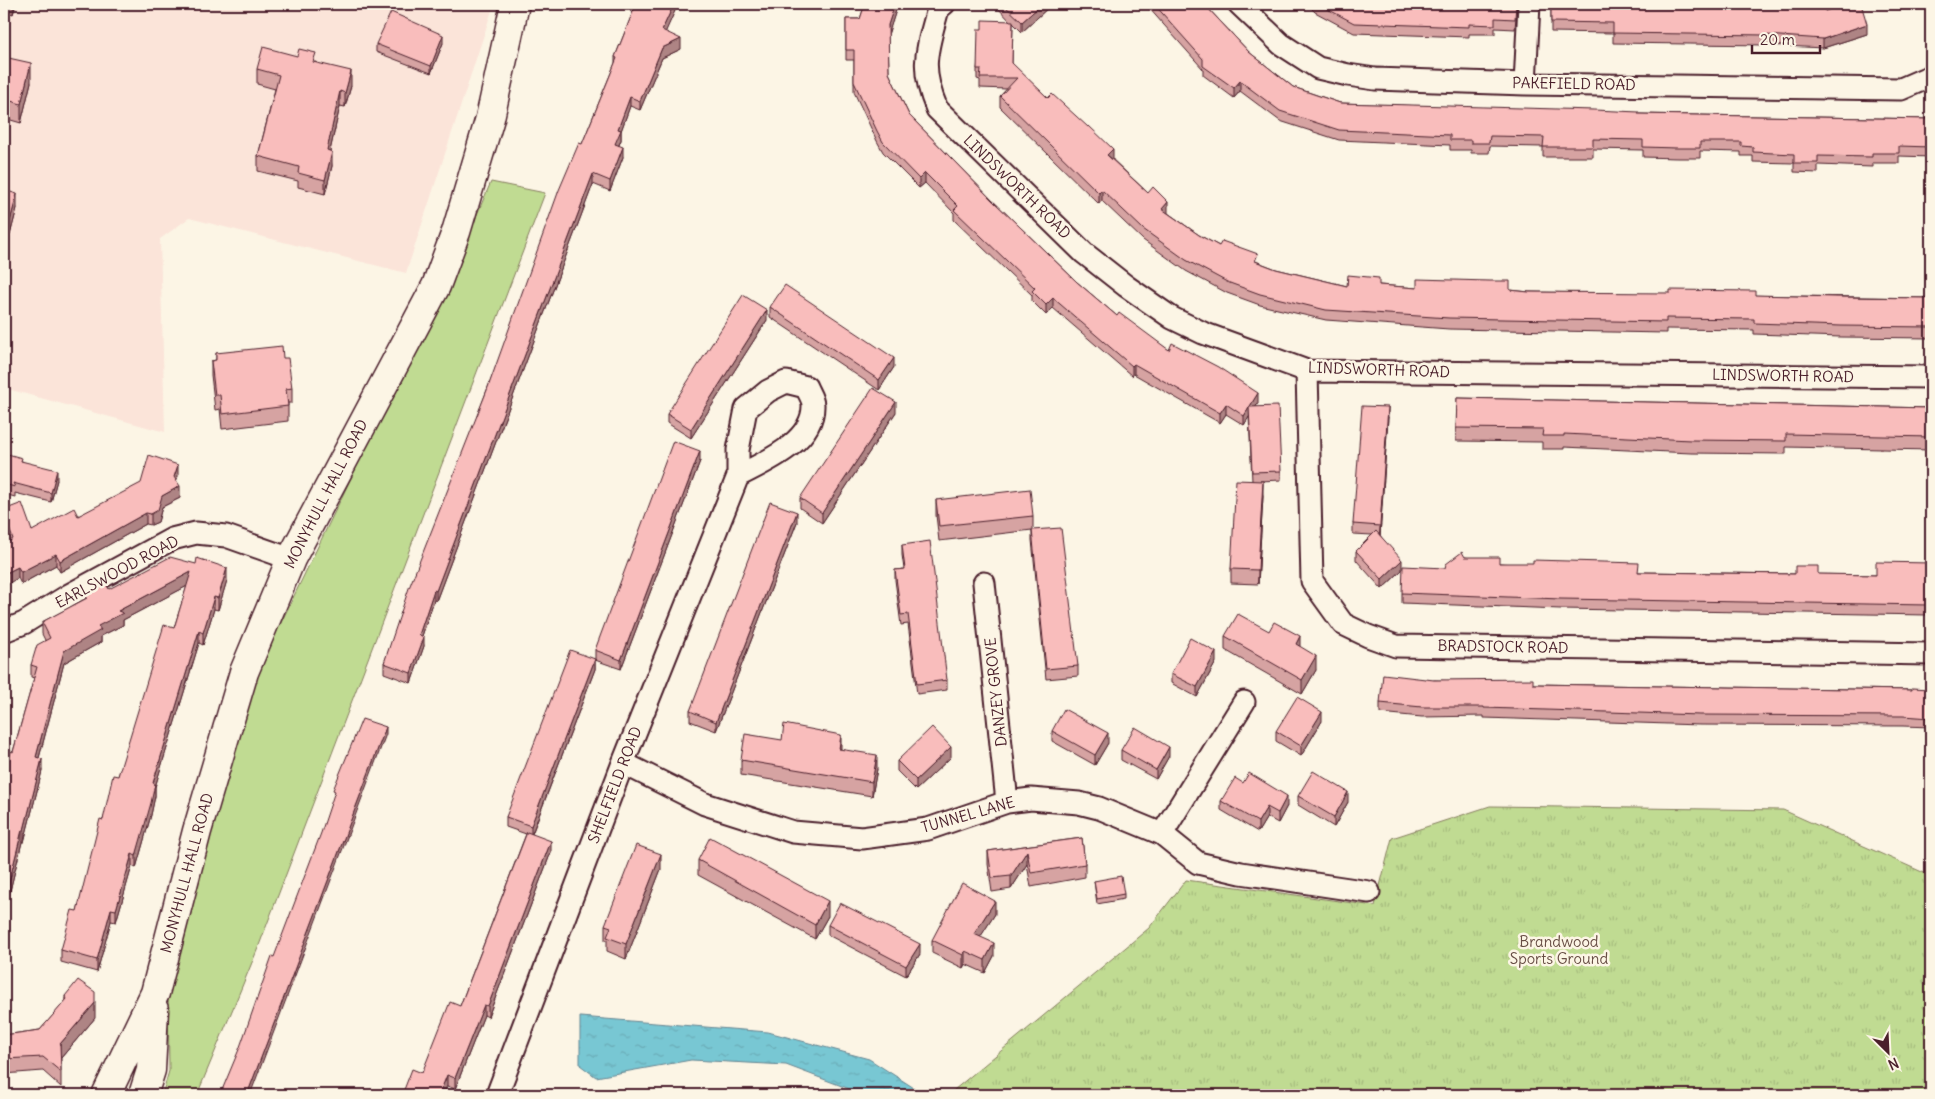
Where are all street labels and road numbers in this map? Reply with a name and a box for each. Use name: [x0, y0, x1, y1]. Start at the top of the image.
street label: PAKEFIELD ROAD: [1512, 73, 1636, 94]
street label: LINDSWORTH ROAD: [960, 130, 1075, 243]
street label: LINDSWORTH ROAD: [1308, 358, 1450, 381]
street label: LINDSWORTH ROAD: [1712, 365, 1854, 386]
street label: MONYHULL HALL ROAD: [280, 416, 371, 572]
street label: EARLSWOOD ROAD: [52, 531, 182, 612]
street label: DANZEY GROVE: [980, 636, 1011, 748]
street label: BRADSTOCK ROAD: [1437, 636, 1569, 657]
street label: SHELFIELD ROAD: [584, 724, 646, 846]
street label: MONYHULL HALL ROAD: [156, 791, 217, 955]
street label: TUNNEL LANE: [919, 792, 1017, 837]

